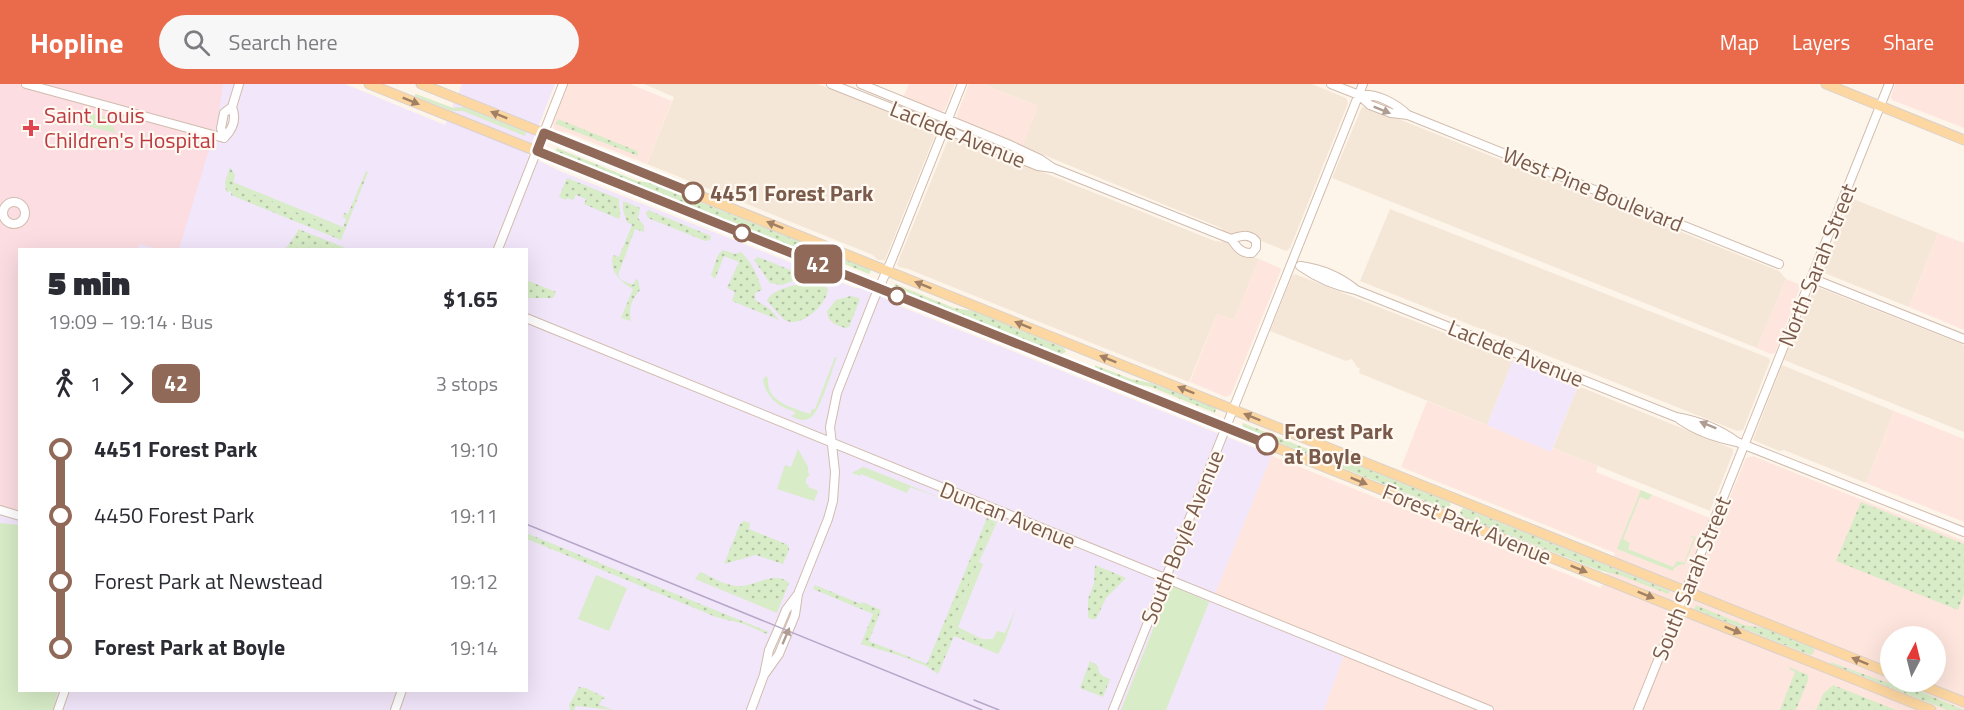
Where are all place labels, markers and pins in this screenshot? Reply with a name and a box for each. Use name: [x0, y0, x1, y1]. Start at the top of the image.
place label: Saint Louis Children's Hospital: [44, 98, 216, 157]
marker: Saint Louis Children's Hospital: [22, 119, 40, 137]
place label: 4451 Forest Park: [710, 176, 874, 210]
marker: 4451 Forest Park: [682, 182, 704, 204]
unlabelled marker: [733, 224, 751, 242]
unlabelled marker: [888, 287, 906, 305]
place label: Forest Park at Boyle: [1284, 414, 1394, 473]
marker: Forest Park at Boyle: [1256, 433, 1278, 455]

